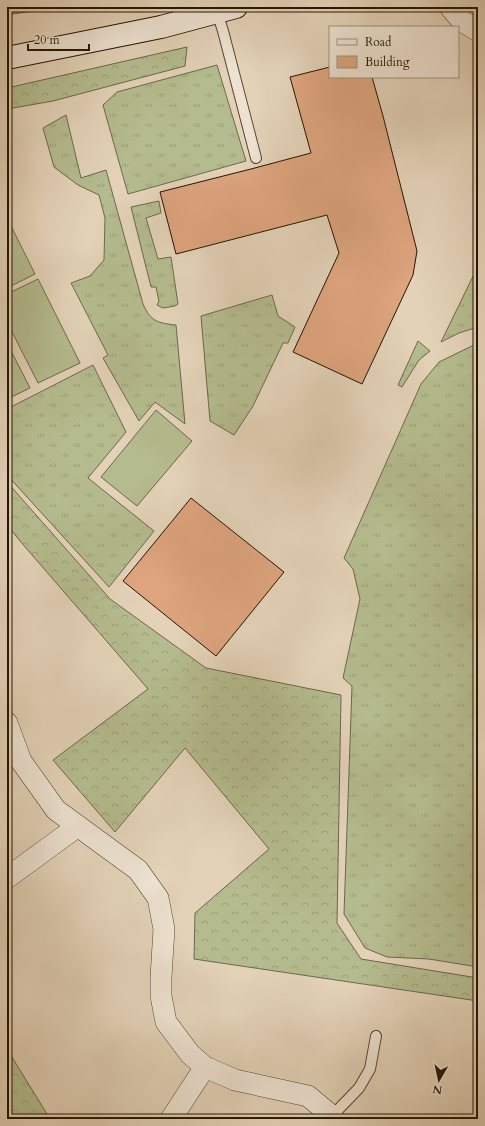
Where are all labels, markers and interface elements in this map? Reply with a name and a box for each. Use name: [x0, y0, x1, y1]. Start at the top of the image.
scale bar: [28, 26, 89, 52]
legend: [329, 26, 459, 78]
text: 20 m: [34, 32, 61, 48]
text: Road: [365, 34, 392, 50]
text: Building: [365, 54, 410, 70]
north arrow: [419, 1060, 459, 1100]
text: N: [431, 1081, 443, 1098]

